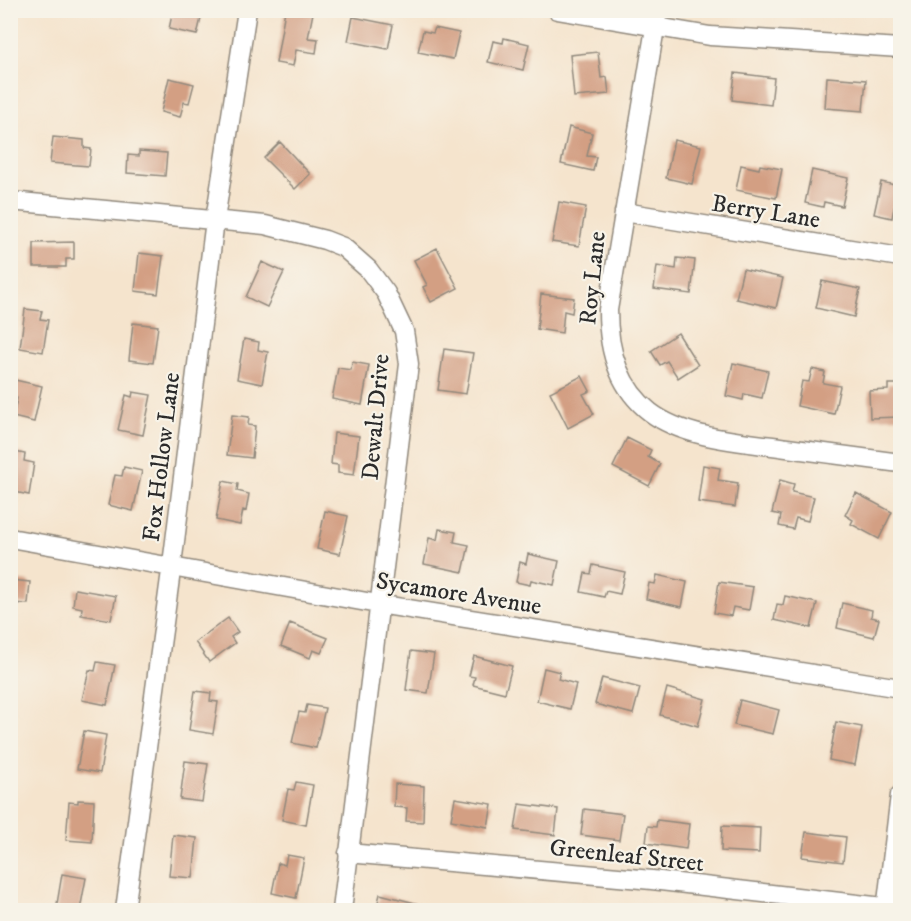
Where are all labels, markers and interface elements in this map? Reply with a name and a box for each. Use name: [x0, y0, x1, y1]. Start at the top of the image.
street label: Berry Lane: [709, 189, 822, 235]
street label: Roy Lane: [573, 230, 613, 326]
street label: Dewalt Drive: [356, 353, 396, 482]
street label: Fox Hollow Lane: [137, 371, 187, 543]
street label: Sycamore Avenue: [374, 566, 544, 622]
street label: Greenleaf Street: [548, 833, 706, 879]

